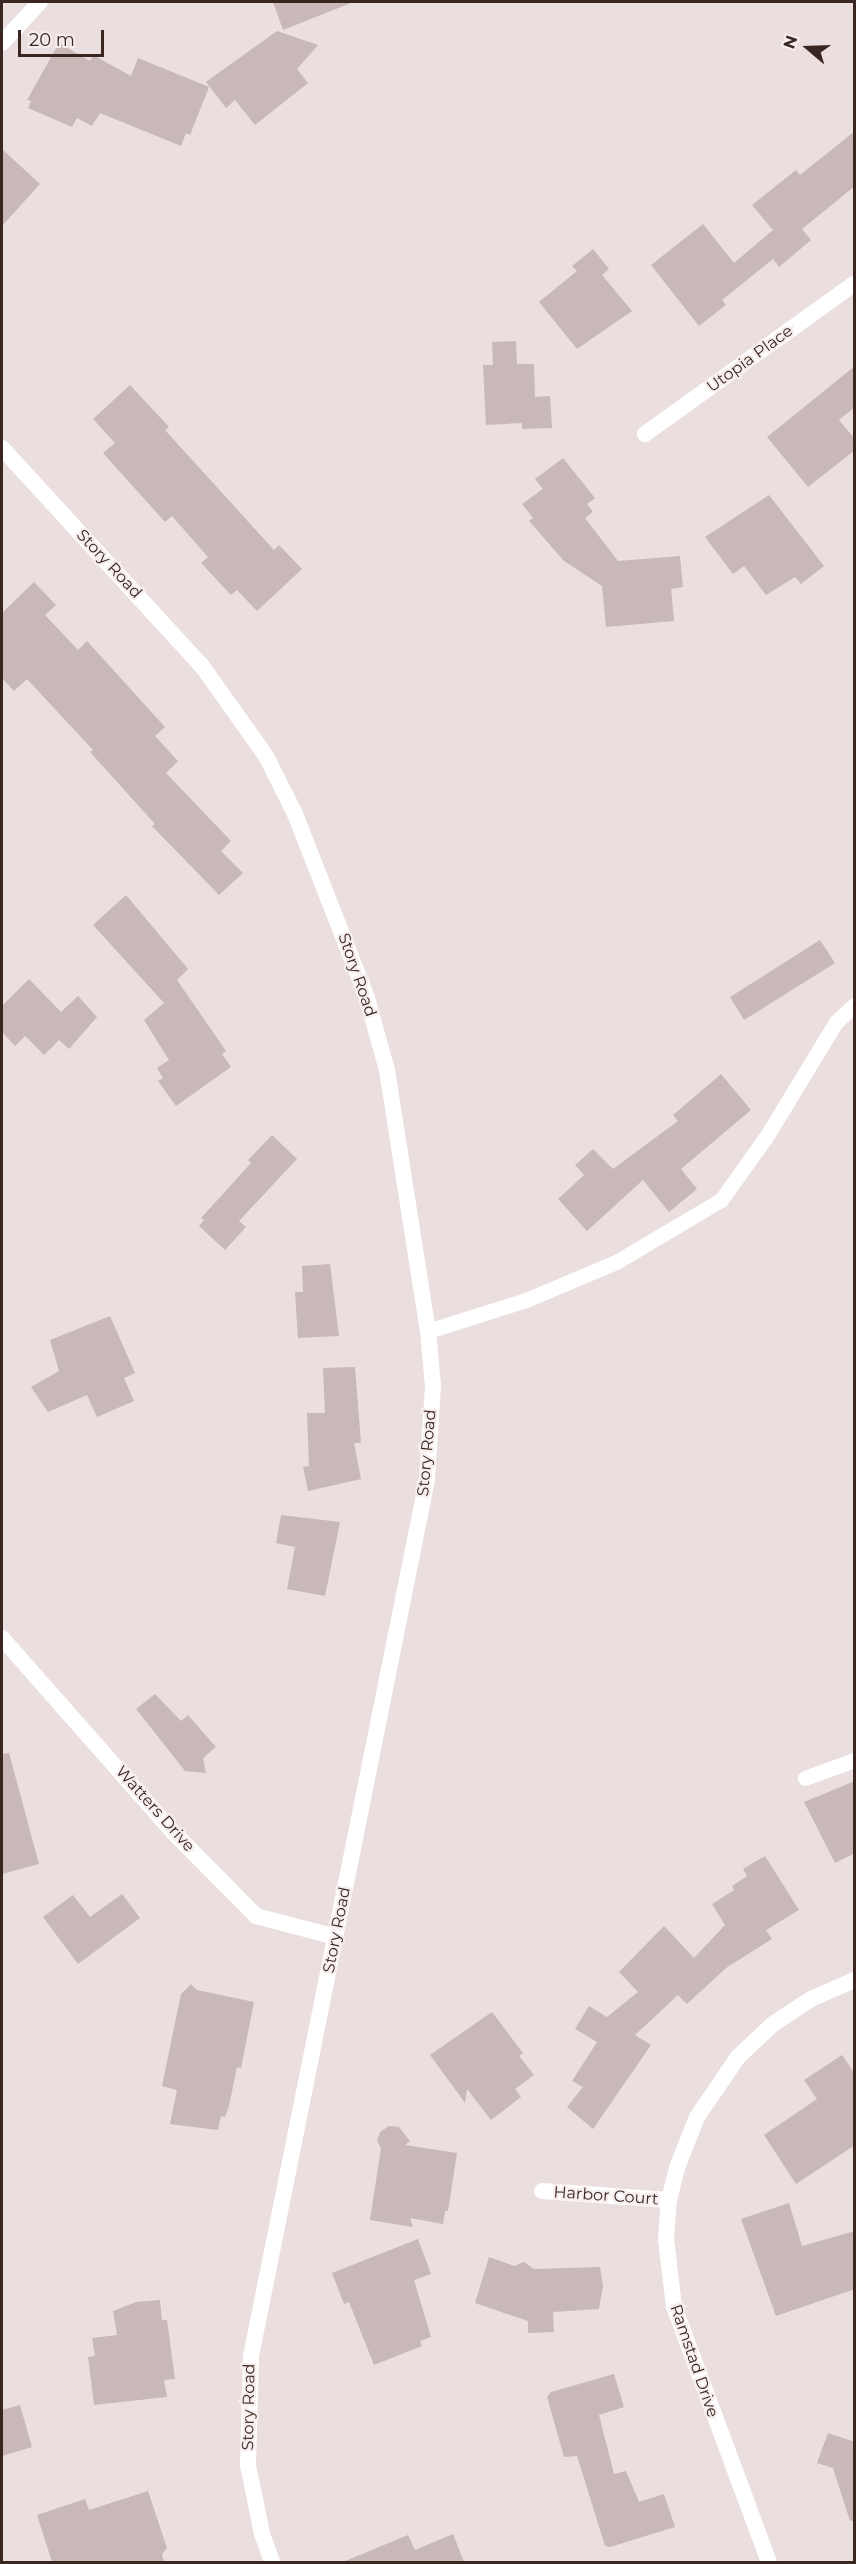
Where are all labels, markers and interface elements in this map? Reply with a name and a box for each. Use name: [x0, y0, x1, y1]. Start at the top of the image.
scale bar: [21, 18, 106, 56]
north arrow: [778, 18, 838, 78]
text: 20 m: [29, 29, 75, 51]
text: N: [779, 33, 802, 51]
street label: Utopia Place: [703, 321, 797, 397]
street label: Story Road: [72, 526, 146, 602]
street label: Story Road: [334, 931, 380, 1019]
street label: Story Road: [414, 1409, 440, 1497]
street label: Watters Drive: [111, 1762, 199, 1856]
street label: Story Road: [319, 1885, 355, 1975]
street label: Harbor Court: [553, 2183, 659, 2209]
street label: Ramstad Drive: [666, 2302, 722, 2420]
street label: Story Road: [239, 2363, 259, 2451]

